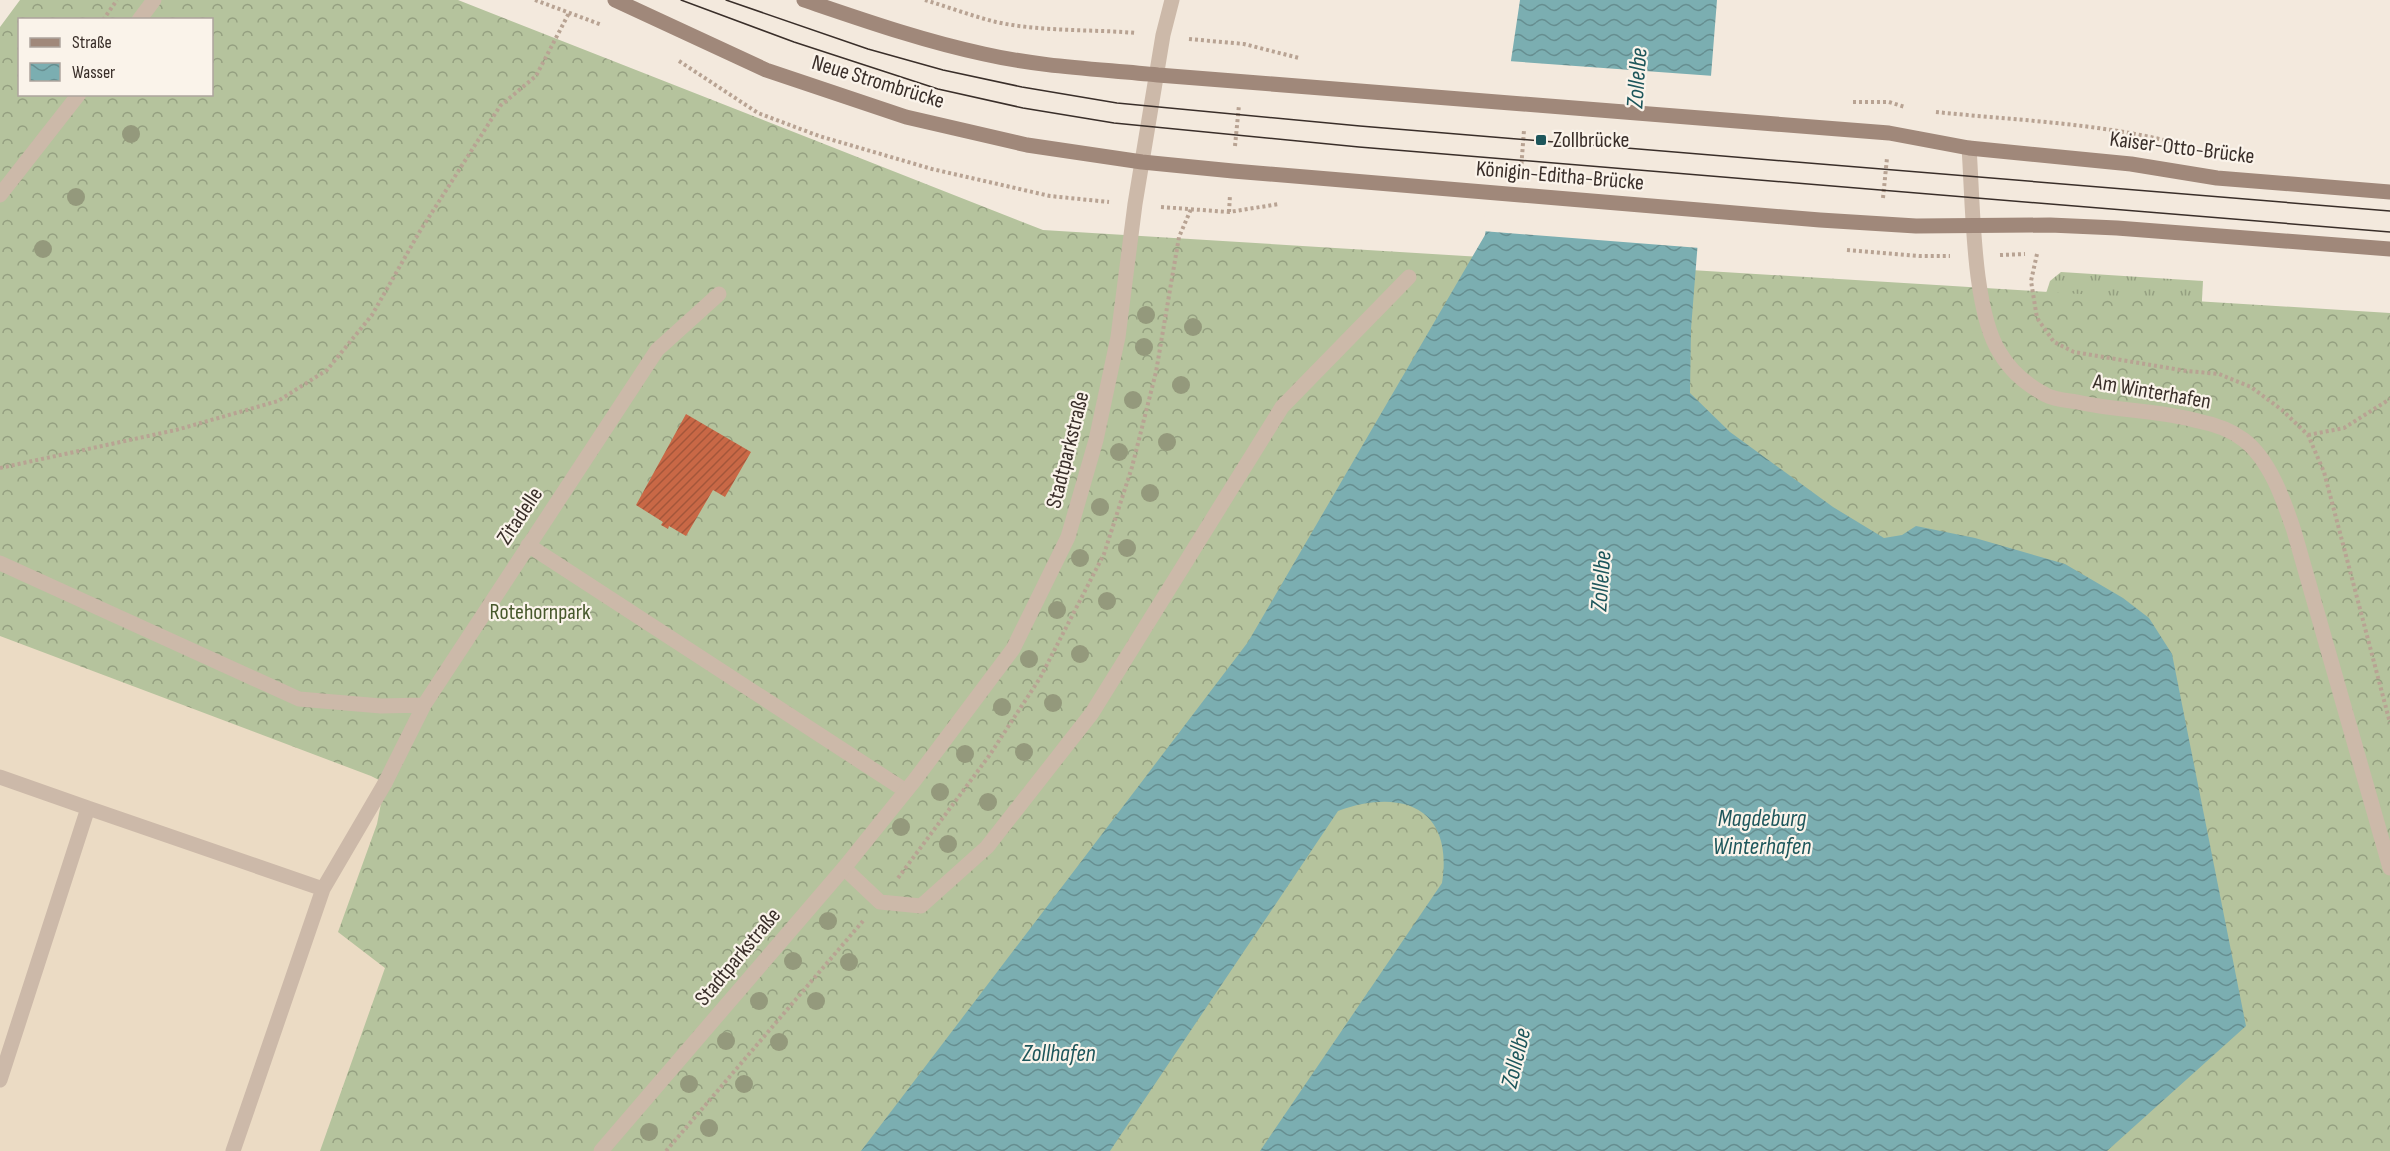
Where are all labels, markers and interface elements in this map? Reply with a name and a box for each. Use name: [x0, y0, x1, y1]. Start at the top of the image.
legend: [18, 18, 213, 96]
text: Straße: [72, 32, 112, 53]
water label: Zollelbe: [1620, 47, 1654, 110]
street label: Neue Strombrücke: [808, 49, 948, 115]
text: Wasser: [72, 62, 115, 83]
street label: Kaiser-Otto-Brücke: [2108, 126, 2256, 170]
place label: Zollbrücke: [1553, 127, 1629, 154]
marker: Zollbrücke: [1534, 133, 1548, 147]
street label: Königin-Editha-Brücke: [1475, 155, 1645, 197]
street label: Am Winterhafen: [2090, 368, 2213, 416]
street label: Stadtparkstraße: [1040, 389, 1096, 511]
street label: Zitadelle: [491, 482, 549, 550]
water label: Zollelbe: [1584, 550, 1618, 613]
park label: Rotehornpark: [490, 599, 591, 626]
water label: Magdeburg Winterhafen: [1713, 804, 1811, 861]
street label: Stadtparkstraße: [689, 903, 787, 1011]
water label: Zollelbe: [1494, 1025, 1537, 1092]
water label: Zollhafen: [1021, 1039, 1096, 1068]

